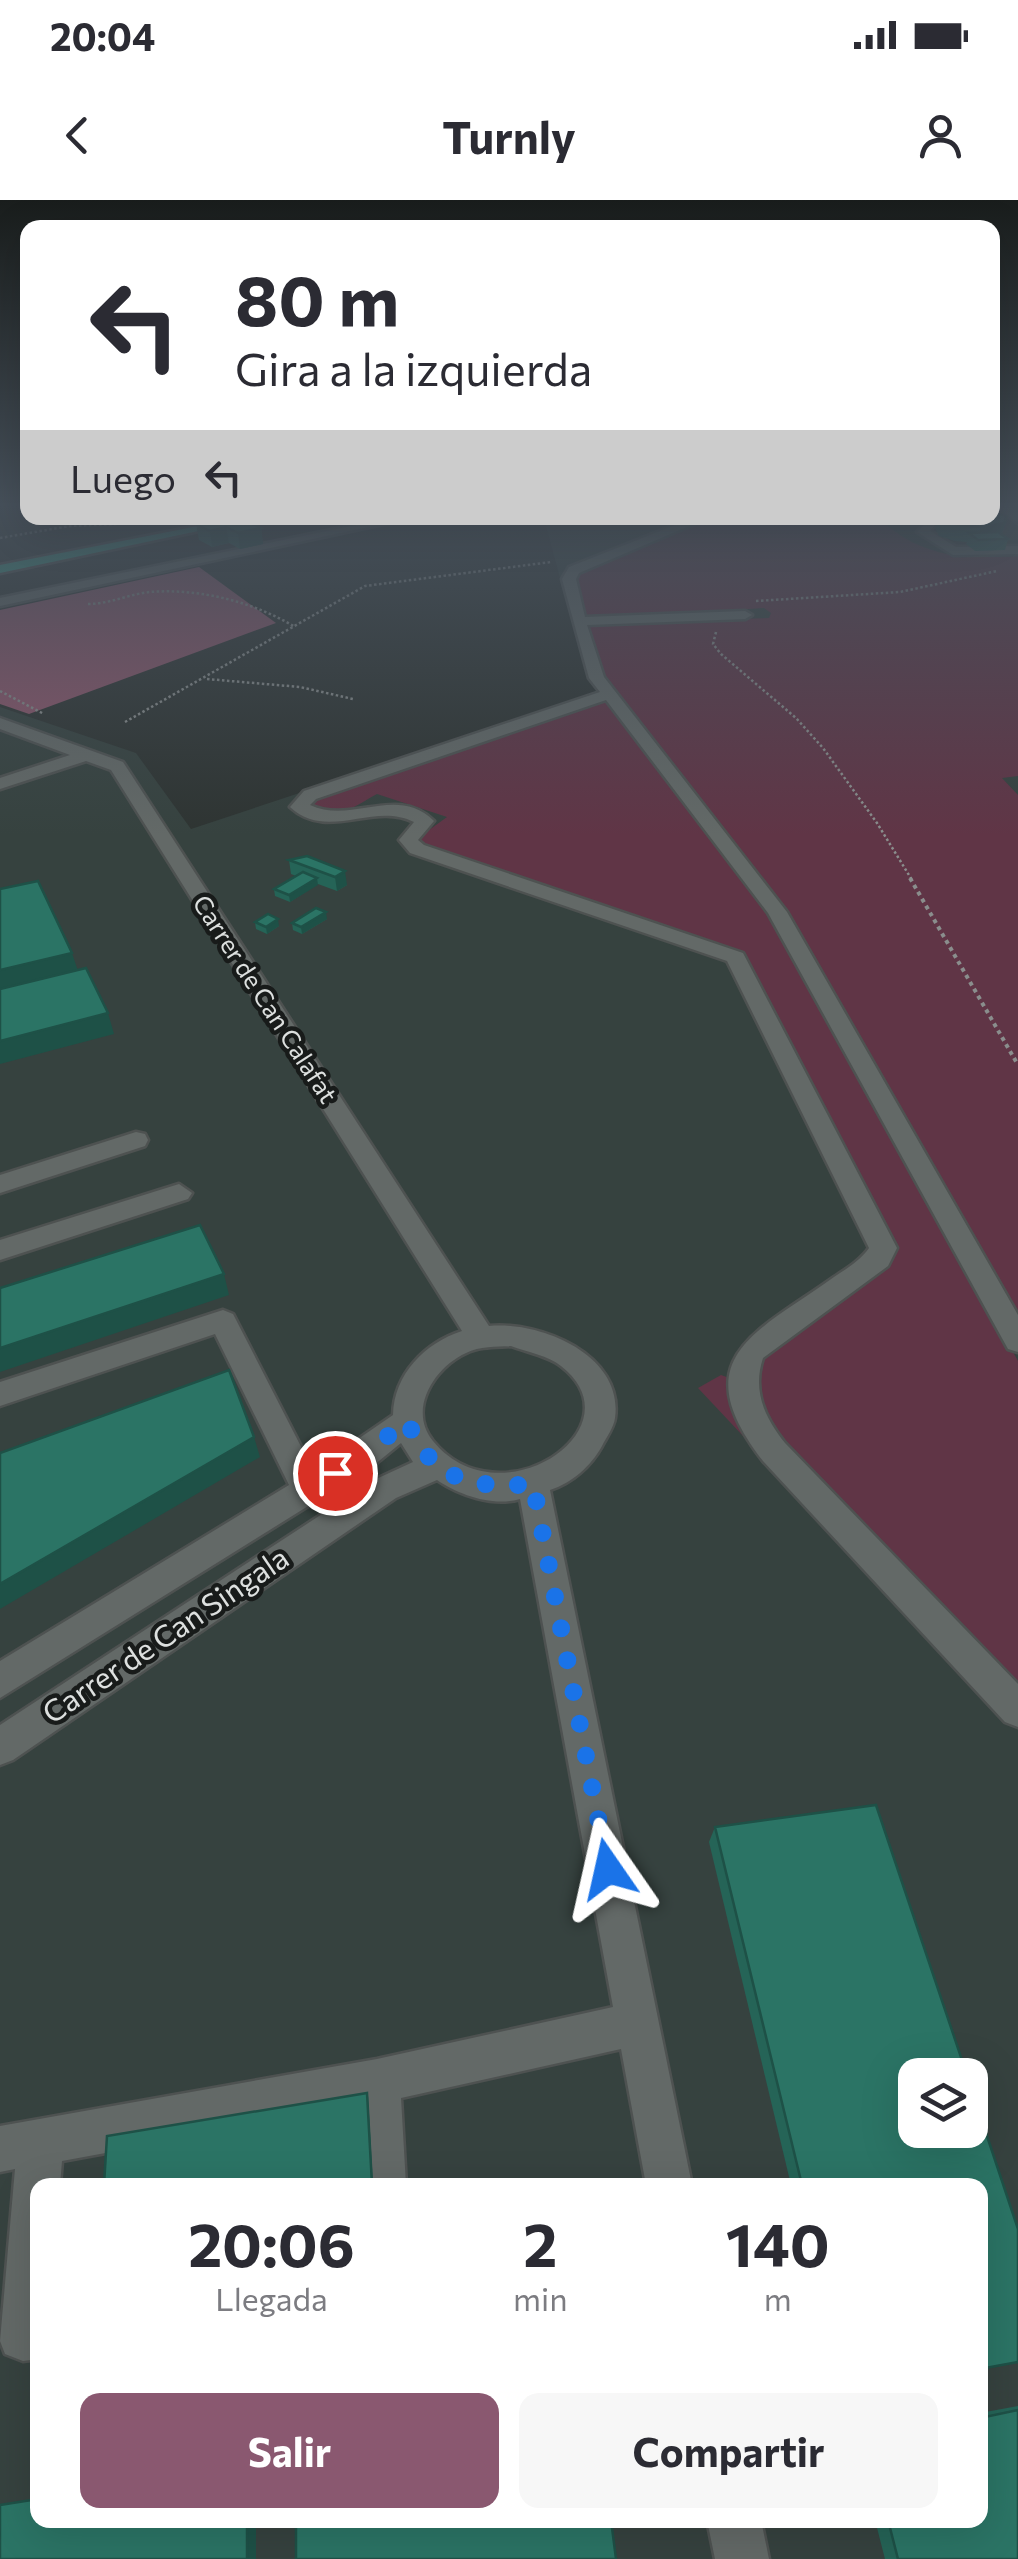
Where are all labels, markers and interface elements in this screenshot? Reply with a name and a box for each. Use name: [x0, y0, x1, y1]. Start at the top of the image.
text: 20:04: [50, 12, 155, 59]
icon: back: [50, 108, 105, 163]
text: Turnly: [442, 108, 576, 163]
icon: person: [913, 108, 968, 163]
text: 80 m: [235, 255, 399, 340]
icon: left: [70, 260, 200, 390]
text: Gira a la izquierda: [235, 340, 592, 395]
icon: left: [196, 450, 251, 505]
text: Luego: [70, 454, 176, 501]
street label: Carrer de Can Calafat: [187, 889, 344, 1108]
pin: [293, 1431, 378, 1516]
icon: arrive: [308, 1446, 363, 1501]
street label: Carrer de Can Singala: [35, 1538, 295, 1730]
position arrow: [556, 1817, 660, 1921]
map controls: [898, 2058, 988, 2148]
button: layers: [898, 2058, 988, 2148]
text: 20:06: [188, 2206, 355, 2279]
text: 2: [523, 2206, 557, 2279]
text: 140: [726, 2206, 830, 2279]
text: Llegada: [215, 2278, 328, 2318]
text: min: [513, 2278, 568, 2318]
text: m: [764, 2278, 792, 2318]
button: Salir: [80, 2393, 499, 2508]
button: Compartir: [519, 2393, 938, 2508]

